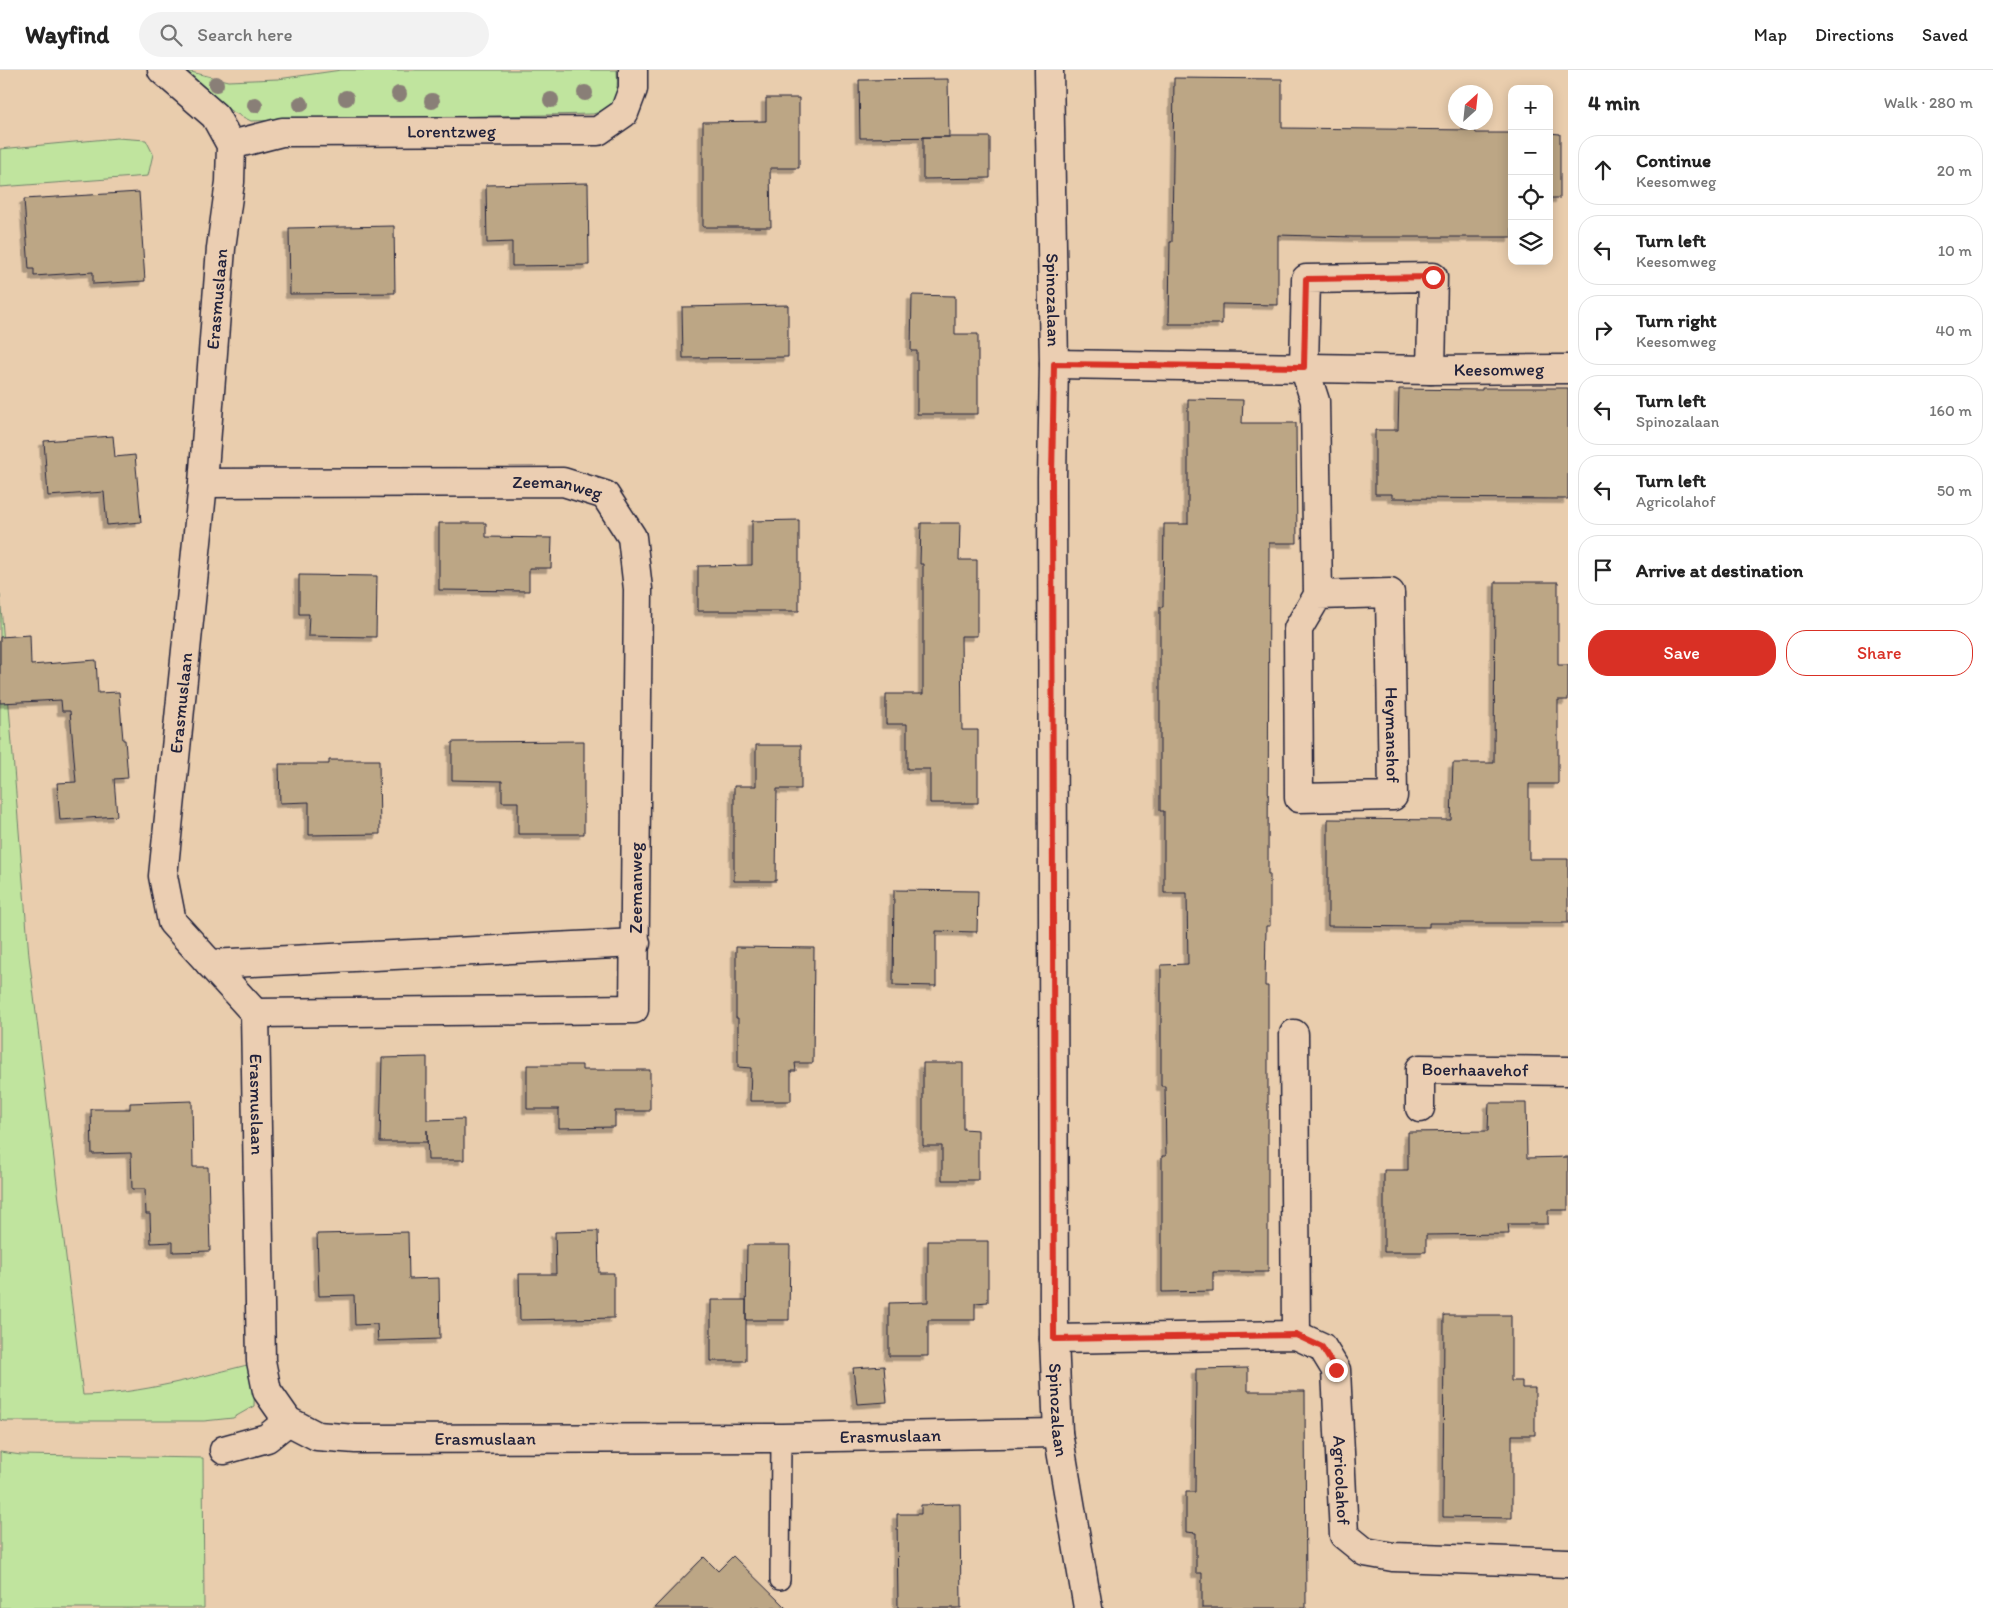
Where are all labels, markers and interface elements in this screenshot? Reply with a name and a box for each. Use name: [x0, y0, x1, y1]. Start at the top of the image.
search box: [139, 12, 489, 57]
text: Wayfind: [25, 20, 109, 49]
icon: search: [157, 21, 185, 49]
text: Search here: [197, 23, 293, 46]
text: Map: [1754, 24, 1787, 46]
text: Directions: [1815, 24, 1894, 46]
text: Saved: [1922, 24, 1968, 46]
north arrow: [1448, 85, 1493, 130]
map controls: [1508, 85, 1553, 265]
button: +: [1508, 85, 1553, 130]
text: 4 min: [1588, 90, 1640, 115]
text: Walk · 280 m: [1884, 93, 1973, 112]
street label: Lorentzweg: [407, 120, 497, 143]
button: −: [1508, 130, 1553, 175]
text: Continue: [1636, 149, 1711, 172]
icon: ahead: [1589, 156, 1617, 184]
text: 20 m: [1937, 161, 1972, 180]
text: Keesomweg: [1636, 172, 1716, 191]
button: locate: [1508, 175, 1553, 220]
button: layers: [1508, 220, 1553, 265]
text: Turn left: [1636, 229, 1706, 252]
icon: left: [1589, 236, 1617, 264]
text: 10 m: [1938, 241, 1972, 260]
street label: Erasmuslaan: [202, 248, 232, 350]
text: Keesomweg: [1636, 252, 1716, 271]
street label: Spinozalaan: [1041, 253, 1065, 347]
route start: [1422, 266, 1445, 289]
text: Turn right: [1636, 309, 1717, 332]
icon: right: [1589, 316, 1617, 344]
text: 40 m: [1935, 321, 1972, 340]
text: Keesomweg: [1636, 332, 1716, 351]
street label: Keesomweg: [1454, 358, 1545, 381]
text: Turn left: [1636, 389, 1706, 412]
icon: left: [1589, 396, 1617, 424]
text: 160 m: [1929, 401, 1972, 420]
text: Spinozalaan: [1636, 412, 1719, 431]
text: Turn left: [1636, 469, 1706, 492]
street label: Zeemanweg: [512, 471, 606, 505]
icon: left: [1589, 476, 1617, 504]
text: 50 m: [1937, 481, 1972, 500]
text: Agricolahof: [1636, 492, 1715, 511]
icon: arrive: [1589, 556, 1617, 584]
text: Arrive at destination: [1636, 559, 1803, 582]
button: Save: [1588, 630, 1776, 676]
button: Share: [1786, 630, 1973, 676]
street label: Erasmuslaan: [165, 651, 197, 755]
street label: Heymanshof: [1380, 687, 1404, 783]
street label: Zeemanweg: [625, 841, 647, 934]
street label: Erasmuslaan: [245, 1053, 268, 1155]
street label: Boerhaavehof: [1421, 1058, 1529, 1081]
route end: [1325, 1359, 1348, 1382]
street label: Spinozalaan: [1044, 1363, 1073, 1459]
street label: Erasmuslaan: [839, 1424, 941, 1448]
street label: Erasmuslaan: [435, 1428, 536, 1450]
street label: Agricolahof: [1328, 1435, 1355, 1526]

